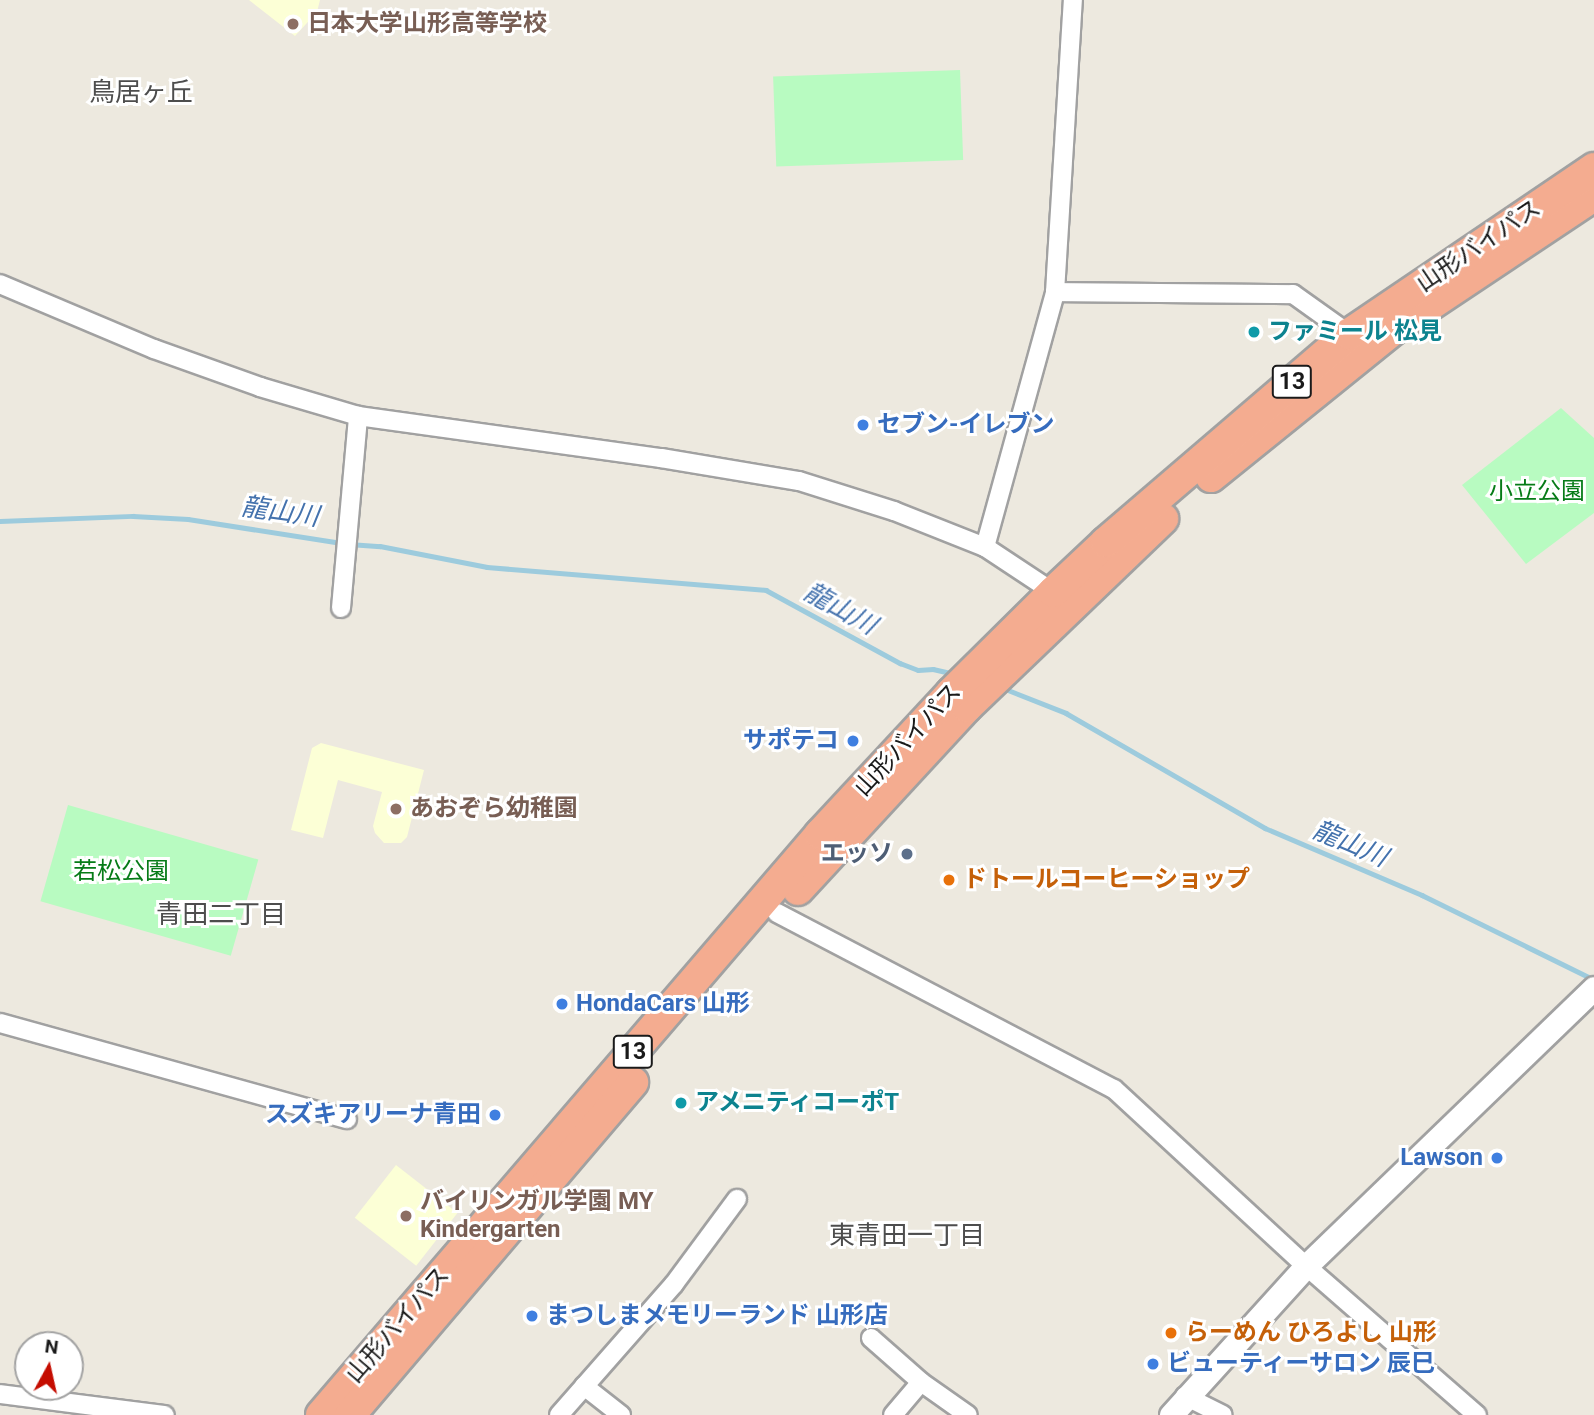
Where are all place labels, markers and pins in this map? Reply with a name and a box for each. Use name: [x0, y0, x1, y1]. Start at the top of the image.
place label: 日本大学山形高等学校: [307, 10, 547, 38]
marker: 日本大学山形高等学校: [285, 16, 301, 32]
place label: ファミール 松見: [1268, 318, 1442, 346]
marker: ファミール 松見: [1246, 324, 1262, 340]
place label: セブン-イレブン: [877, 411, 1054, 439]
marker: セブン-イレブン: [855, 417, 871, 433]
place label: サポテコ: [743, 727, 839, 755]
marker: サポテコ: [845, 733, 861, 749]
place label: あおぞら幼稚園: [410, 795, 578, 823]
marker: あおぞら幼稚園: [388, 801, 404, 817]
place label: エッソ: [821, 840, 893, 868]
marker: エッソ: [899, 846, 915, 862]
place label: ドトールコーヒーショップ: [963, 866, 1251, 894]
marker: ドトールコーヒーショップ: [941, 872, 957, 888]
place label: HondaCars 山形: [576, 990, 750, 1018]
marker: HondaCars 山形: [554, 996, 570, 1012]
place label: アメニティコーポT: [695, 1089, 902, 1117]
marker: アメニティコーポT: [673, 1095, 689, 1111]
place label: スズキアリーナ青田: [265, 1101, 481, 1129]
marker: スズキアリーナ青田: [487, 1107, 503, 1123]
place label: Lawson: [1400, 1144, 1483, 1172]
marker: Lawson: [1489, 1150, 1505, 1166]
place label: バイリンガル学園 MY Kindergarten: [420, 1188, 654, 1244]
marker: バイリンガル学園 MY Kindergarten: [398, 1208, 414, 1224]
place label: まつしまメモリーランド 山形店: [546, 1302, 888, 1330]
marker: まつしまメモリーランド 山形店: [524, 1308, 540, 1324]
place label: らーめん ひろよし 山形: [1185, 1319, 1437, 1347]
marker: らーめん ひろよし 山形: [1163, 1325, 1179, 1341]
place label: ビューティーサロン 辰巳: [1167, 1350, 1437, 1378]
marker: ビューティーサロン 辰巳: [1145, 1356, 1161, 1372]

